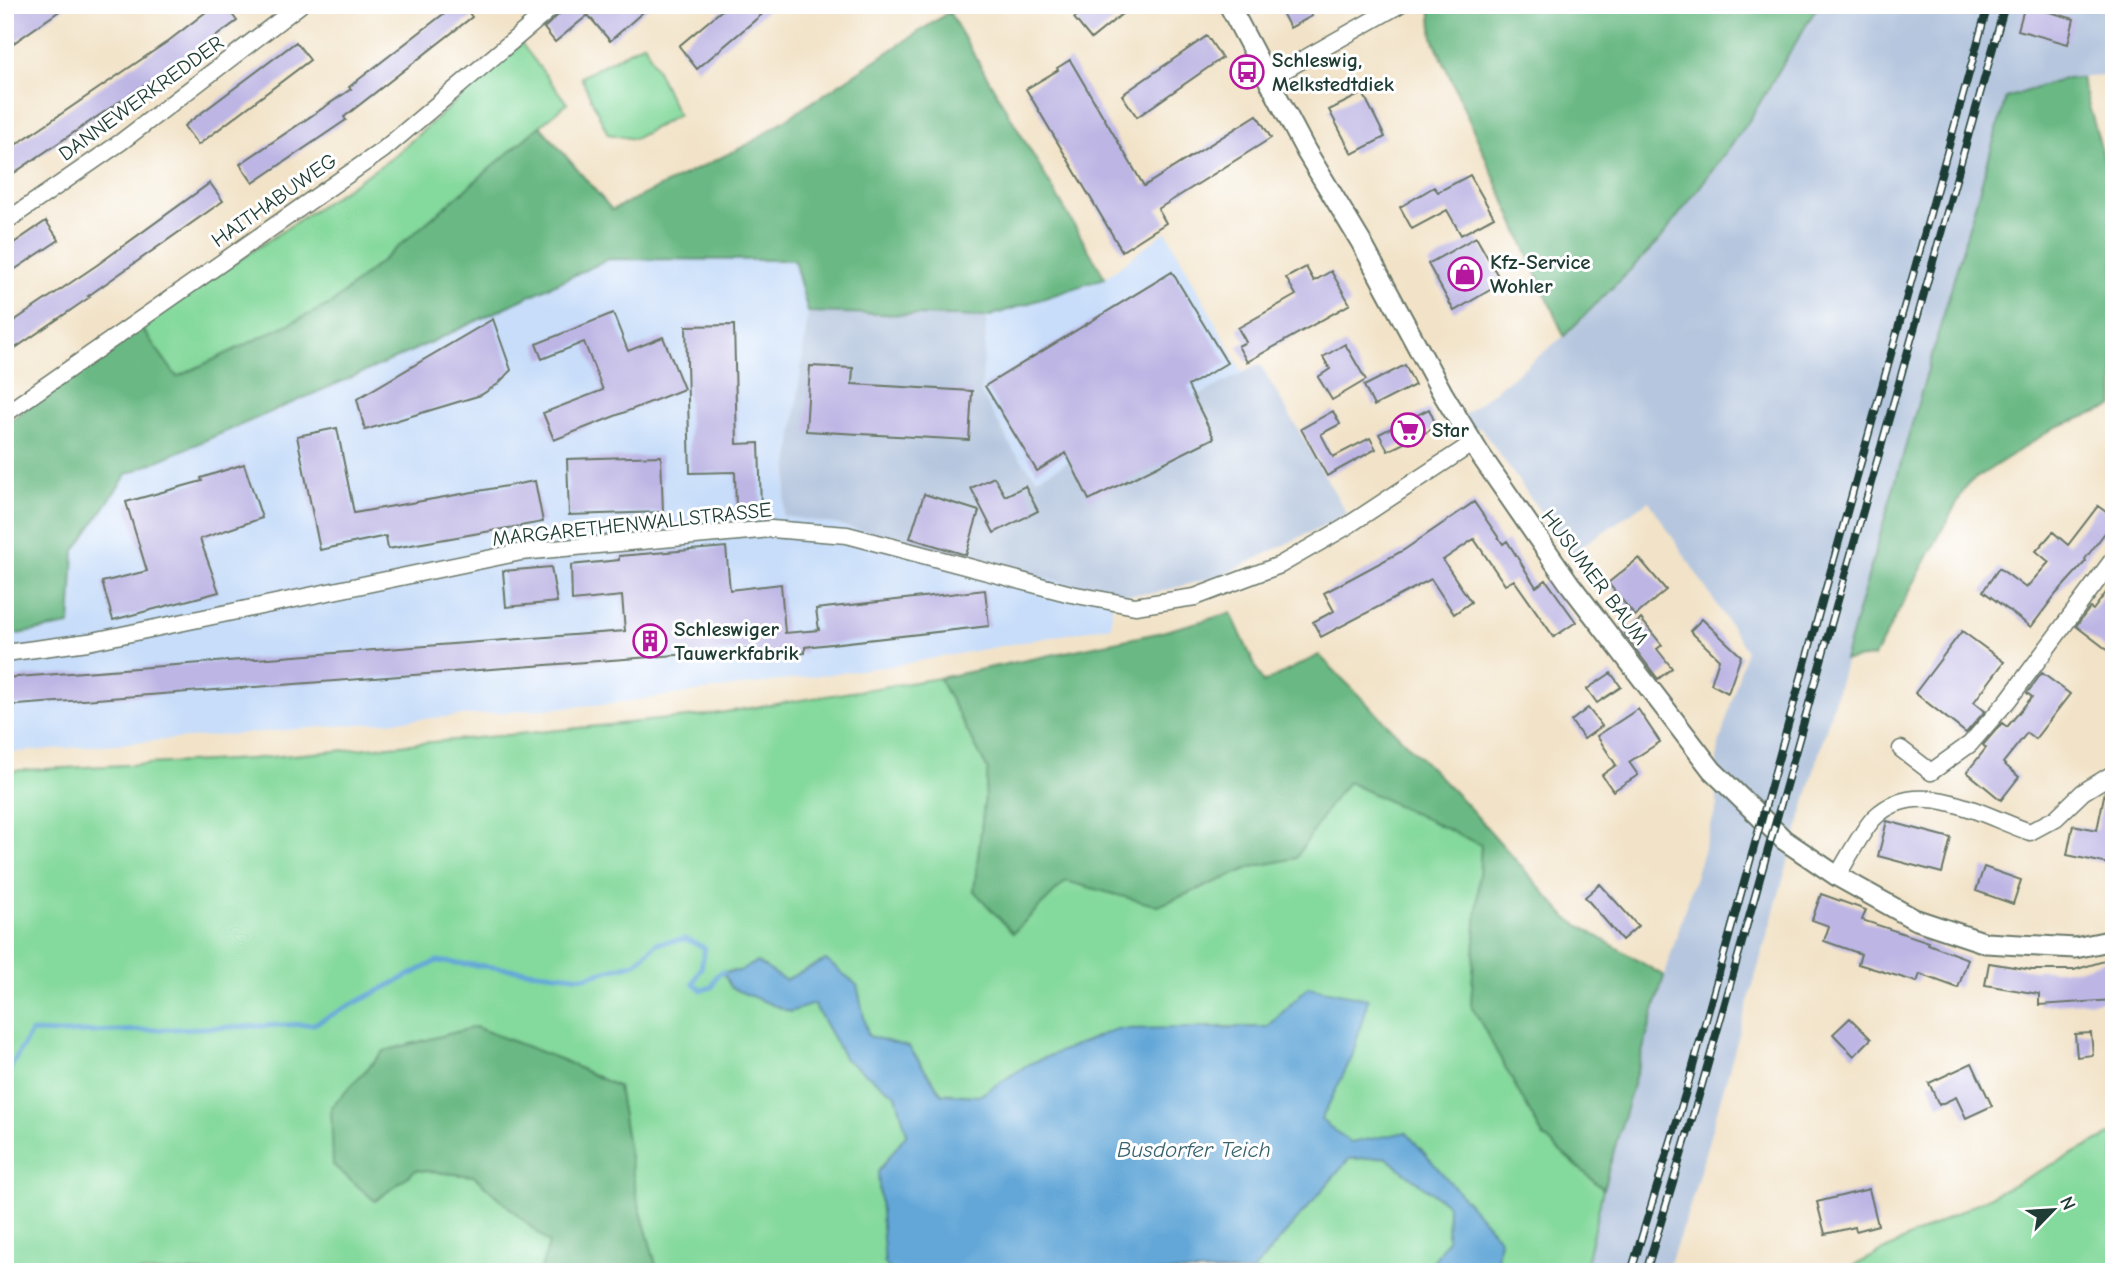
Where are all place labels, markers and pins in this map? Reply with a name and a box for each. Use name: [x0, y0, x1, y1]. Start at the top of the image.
place label: Schleswig, Melkstedtdiek: [1272, 48, 1395, 96]
bus stop icon: Schleswig, Melkstedtdiek: [1228, 53, 1266, 91]
place label: Kfz-Service Wohler: [1490, 250, 1591, 298]
shop icon: Kfz-Service Wohler: [1446, 255, 1484, 293]
supermarket icon: Star: [1389, 411, 1427, 449]
place label: Star: [1432, 418, 1470, 442]
place label: Schleswiger Tauwerkfabrik: [674, 617, 799, 665]
building icon: Schleswiger Tauwerkfabrik: [631, 622, 669, 660]

